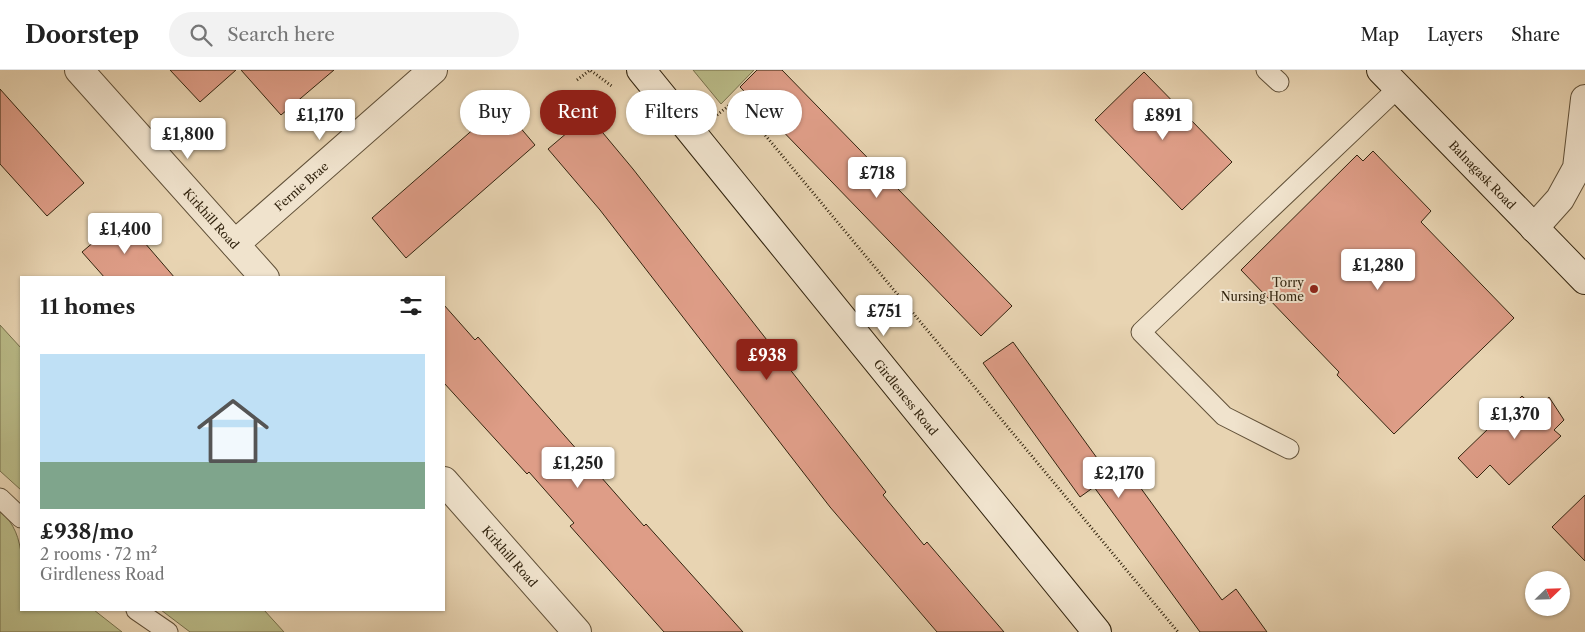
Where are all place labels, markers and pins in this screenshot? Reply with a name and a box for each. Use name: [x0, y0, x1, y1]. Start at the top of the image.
pin: £1,170: [279, 98, 361, 141]
pin: £891: [1133, 98, 1193, 141]
pin: £1,800: [147, 118, 229, 160]
pin: £718: [847, 156, 907, 199]
pin: £1,400: [84, 212, 166, 255]
pin: £1,280: [1337, 248, 1419, 291]
place label: Torry Nursing Home: [1221, 275, 1304, 304]
marker: Torry Nursing Home: [1308, 283, 1320, 295]
pin: £751: [854, 294, 914, 337]
pin: £938: [737, 338, 797, 381]
pin: £1,370: [1474, 398, 1556, 440]
pin: £1,250: [537, 446, 619, 489]
pin: £2,170: [1078, 456, 1160, 499]

